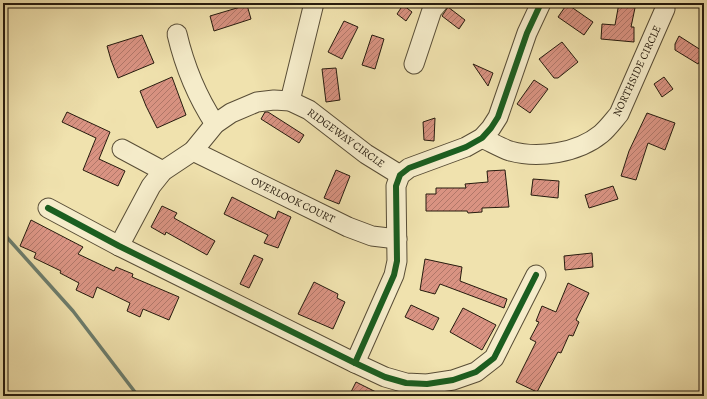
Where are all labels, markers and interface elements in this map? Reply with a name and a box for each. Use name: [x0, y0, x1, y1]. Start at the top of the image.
street label: NORTHSIDE CIRCLE: [609, 23, 665, 119]
street label: RIDGEWAY CIRCLE: [304, 105, 388, 171]
street label: OVERLOOK COURT: [249, 173, 337, 227]

